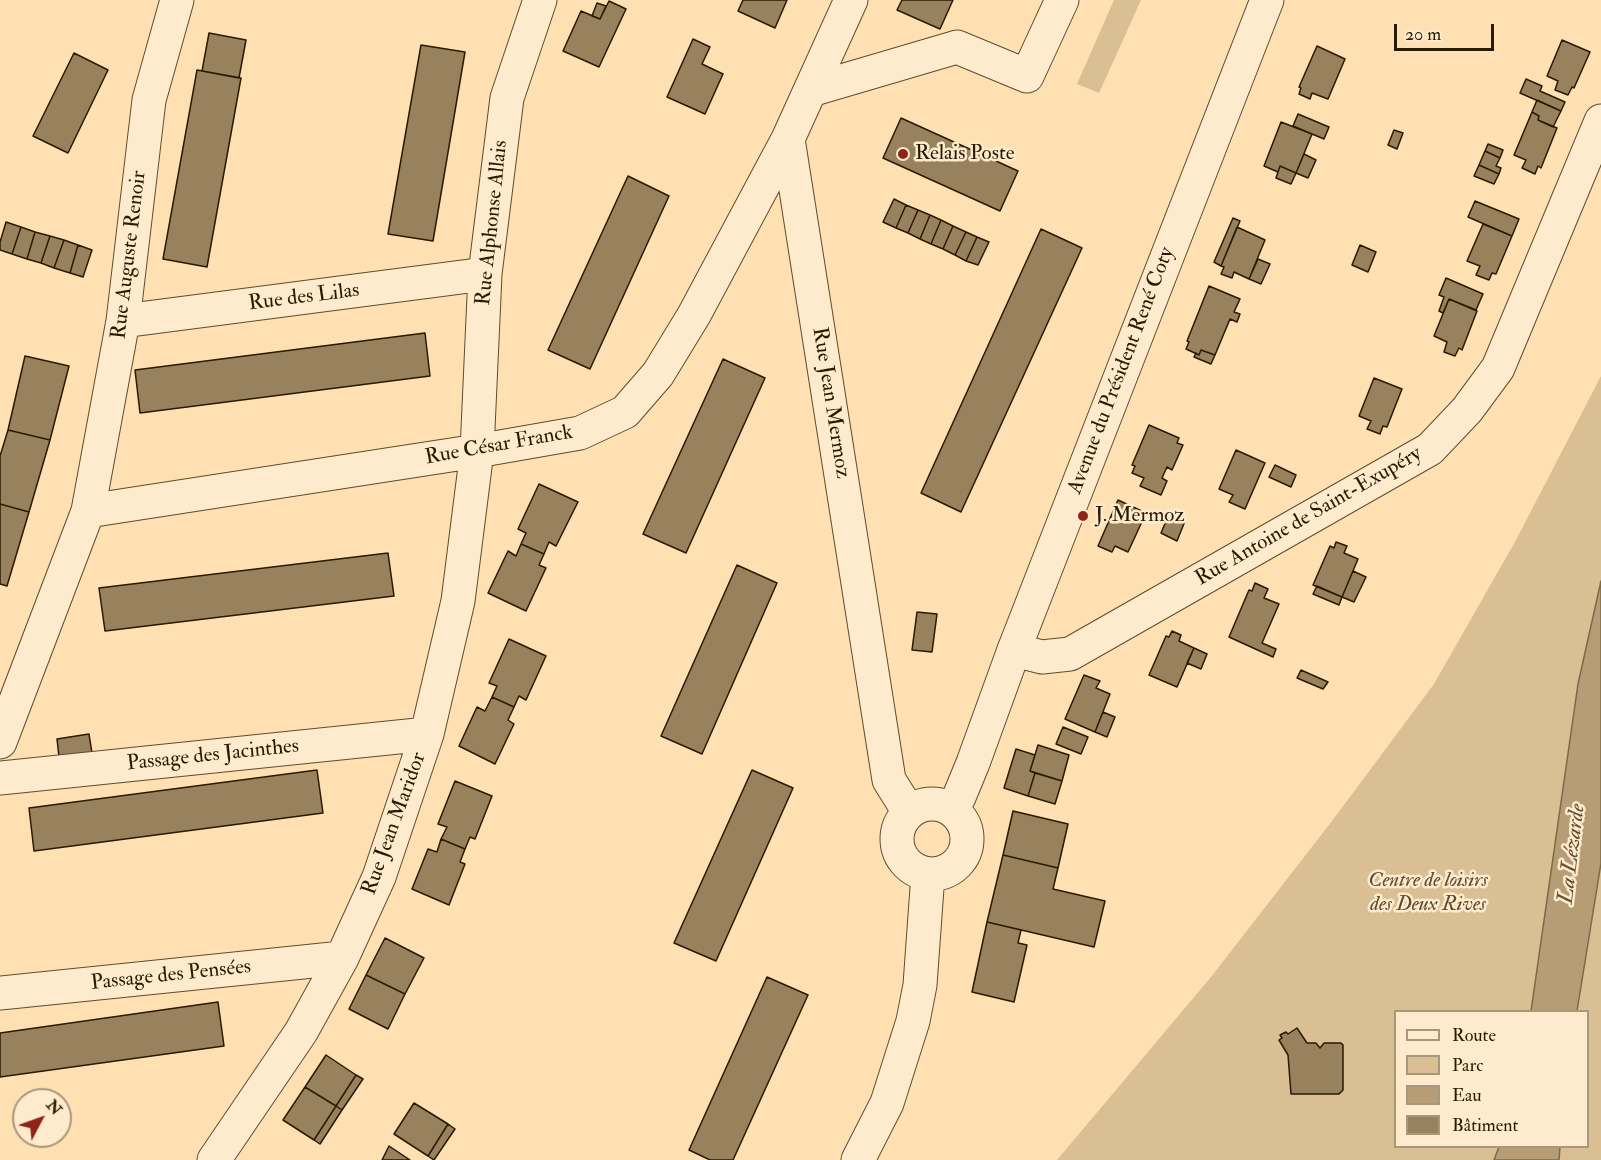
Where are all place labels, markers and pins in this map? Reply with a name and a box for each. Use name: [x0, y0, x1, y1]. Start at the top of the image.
place label: Relais Poste: [915, 141, 1014, 167]
marker: Relais Poste: [896, 147, 910, 161]
place label: J. Mermoz: [1095, 503, 1185, 529]
marker: J. Mermoz: [1076, 509, 1090, 523]

